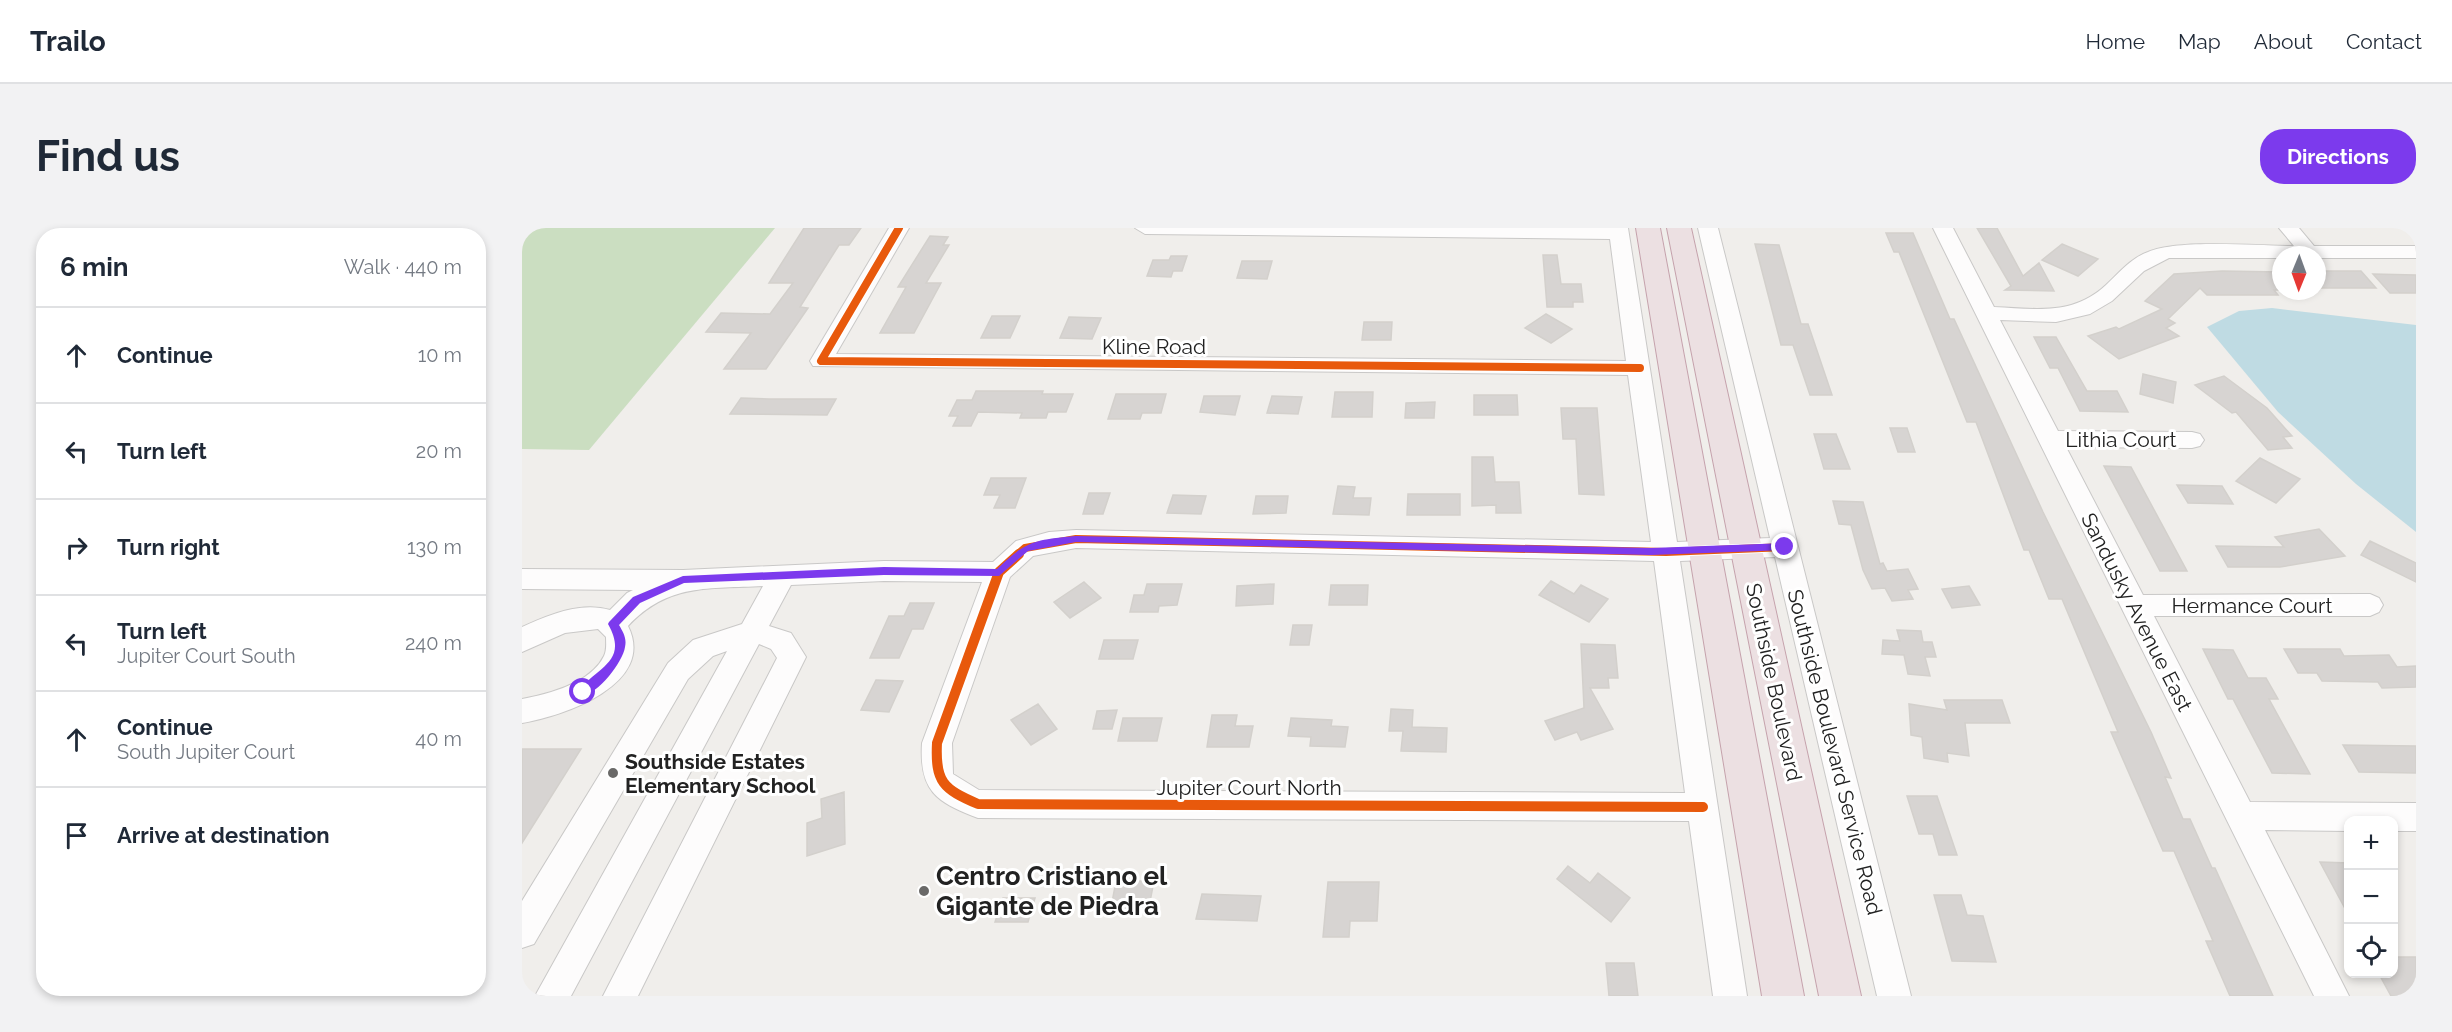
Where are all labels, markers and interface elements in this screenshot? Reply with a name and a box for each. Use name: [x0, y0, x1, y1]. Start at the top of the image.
text: Trailo: [30, 25, 106, 58]
text: Home: [2086, 29, 2145, 54]
text: Map: [2178, 29, 2221, 54]
text: About: [2254, 29, 2313, 54]
text: Contact: [2346, 29, 2422, 54]
button: Directions: [2260, 129, 2416, 184]
text: Find us: [36, 132, 180, 181]
north arrow: [2272, 246, 2326, 300]
text: 6 min: [60, 252, 129, 282]
text: Walk · 440 m: [344, 255, 462, 279]
street label: Kline Road: [1102, 334, 1206, 359]
icon: ahead: [60, 339, 93, 372]
text: Continue: [117, 342, 213, 368]
text: 10 m: [418, 343, 462, 367]
street label: Lithia Court: [2065, 427, 2177, 452]
icon: left: [60, 435, 93, 468]
text: Turn left: [117, 438, 207, 464]
text: 20 m: [416, 439, 462, 463]
street label: Sandusky Avenue East: [2076, 509, 2198, 715]
icon: right: [60, 531, 93, 564]
route end: [1771, 533, 1797, 559]
text: Turn right: [117, 534, 220, 560]
text: 130 m: [407, 535, 462, 559]
street label: Southside Boulevard: [1741, 581, 1807, 783]
street label: Southside Boulevard Service Road: [1782, 587, 1888, 917]
street label: Hermance Court: [2172, 593, 2332, 618]
text: Turn left: [117, 618, 207, 644]
icon: left: [60, 627, 93, 660]
text: 240 m: [405, 631, 462, 655]
text: Jupiter Court South: [117, 644, 296, 668]
route start: [569, 678, 595, 704]
text: Continue: [117, 714, 213, 740]
icon: ahead: [60, 723, 93, 756]
text: 40 m: [415, 727, 462, 751]
text: South Jupiter Court: [117, 740, 295, 764]
place label: Southside Estates Elementary School: [625, 749, 816, 798]
marker: Southside Estates Elementary School: [606, 766, 620, 780]
street label: Jupiter Court North: [1156, 775, 1342, 800]
map controls: [2344, 816, 2398, 978]
button: +: [2344, 816, 2398, 870]
icon: arrive: [60, 819, 93, 852]
text: Arrive at destination: [117, 822, 330, 848]
place label: Centro Cristiano el Gigante de Piedra: [936, 861, 1168, 921]
button: −: [2344, 870, 2398, 924]
marker: Centro Cristiano el Gigante de Piedra: [917, 884, 931, 898]
button: locate: [2344, 924, 2398, 978]

